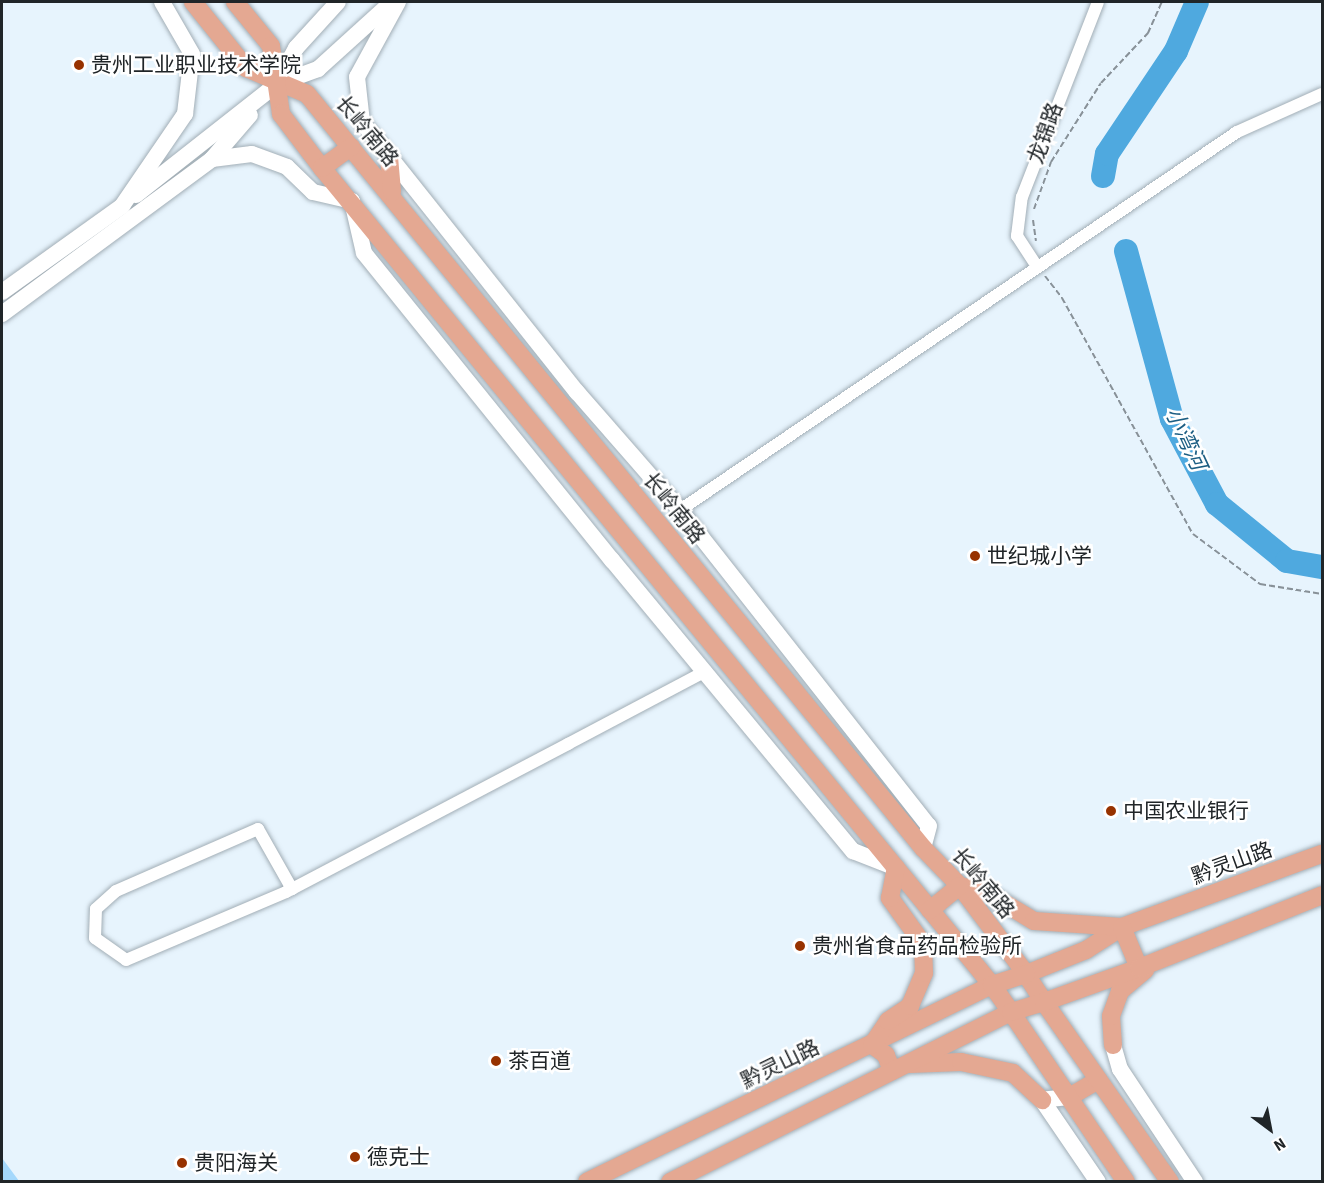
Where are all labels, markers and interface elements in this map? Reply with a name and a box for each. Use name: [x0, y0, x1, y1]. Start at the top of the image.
place label: 贵州工业职业技术学院: [91, 52, 301, 78]
marker: 贵州工业职业技术学院: [72, 58, 86, 72]
street label: 长岭南路: [330, 91, 404, 171]
street label: 龙锦路: [1022, 99, 1068, 167]
water label: 小湾河: [1159, 404, 1211, 474]
street label: 长岭南路: [638, 467, 710, 549]
place label: 世纪城小学: [987, 543, 1092, 569]
marker: 世纪城小学: [968, 549, 982, 563]
place label: 中国农业银行: [1123, 798, 1249, 824]
marker: 中国农业银行: [1104, 804, 1118, 818]
street label: 黔灵山路: [1188, 837, 1276, 889]
street label: 长岭南路: [946, 843, 1020, 923]
place label: 贵州省食品药品检验所: [812, 933, 1022, 959]
marker: 贵州省食品药品检验所: [793, 939, 807, 953]
street label: 黔灵山路: [737, 1034, 823, 1094]
place label: 茶百道: [508, 1048, 571, 1074]
marker: 茶百道: [489, 1054, 503, 1068]
north arrow: [1240, 1099, 1300, 1159]
text: N: [1269, 1132, 1290, 1156]
place label: 德克士: [367, 1144, 430, 1170]
place label: 贵阳海关: [194, 1150, 278, 1176]
marker: 德克士: [348, 1150, 362, 1164]
marker: 贵阳海关: [175, 1156, 189, 1170]

